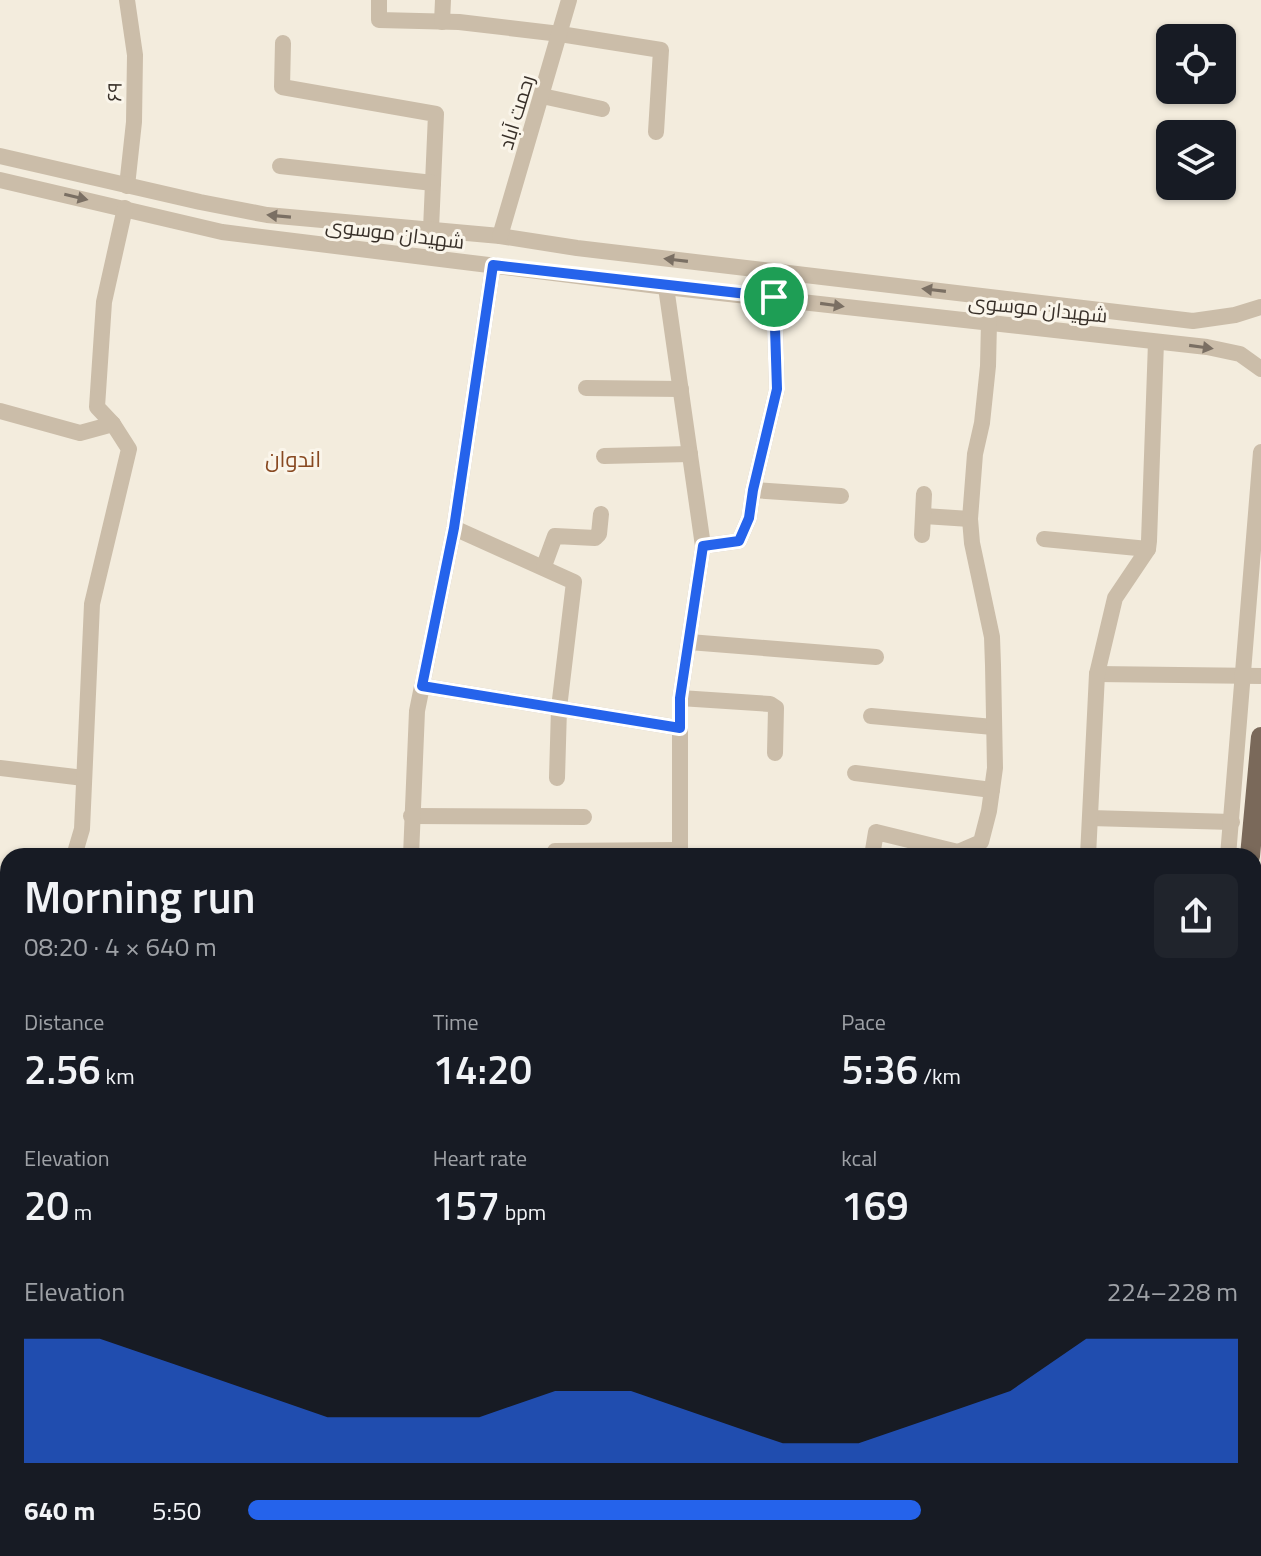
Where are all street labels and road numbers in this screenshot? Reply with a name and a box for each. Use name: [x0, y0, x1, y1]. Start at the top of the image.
street label: رحمت آباد: [490, 71, 542, 153]
street label: ۶۹: [98, 82, 130, 102]
street label: شهیدان موسوی: [324, 209, 466, 257]
street label: شهیدان موسوی: [967, 285, 1109, 331]

